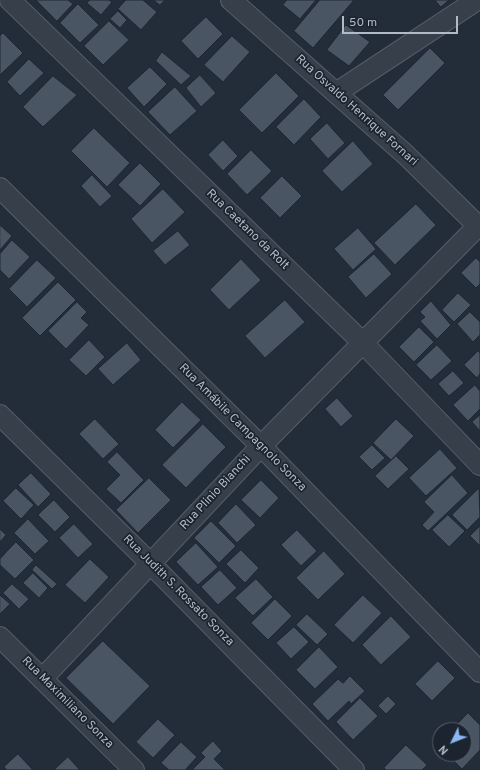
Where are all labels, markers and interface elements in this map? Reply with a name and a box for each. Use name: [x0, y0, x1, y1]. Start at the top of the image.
scale bar: [344, 8, 460, 34]
text: 50 m: [349, 15, 377, 31]
street label: Rua Osvaldo Henrique Fornari: [292, 52, 420, 170]
street label: Rua Caetano da Rolt: [203, 187, 291, 273]
street label: Rua Amábile Campagnolo Sonza: [175, 361, 309, 495]
street label: Rua Plinio Bianchi: [178, 453, 254, 533]
street label: Rua Judith S. Rossato Sonza: [119, 532, 237, 650]
street label: Rua Maximiliano Sonza: [18, 654, 116, 752]
north arrow: [432, 722, 472, 762]
text: N: [436, 742, 452, 757]

